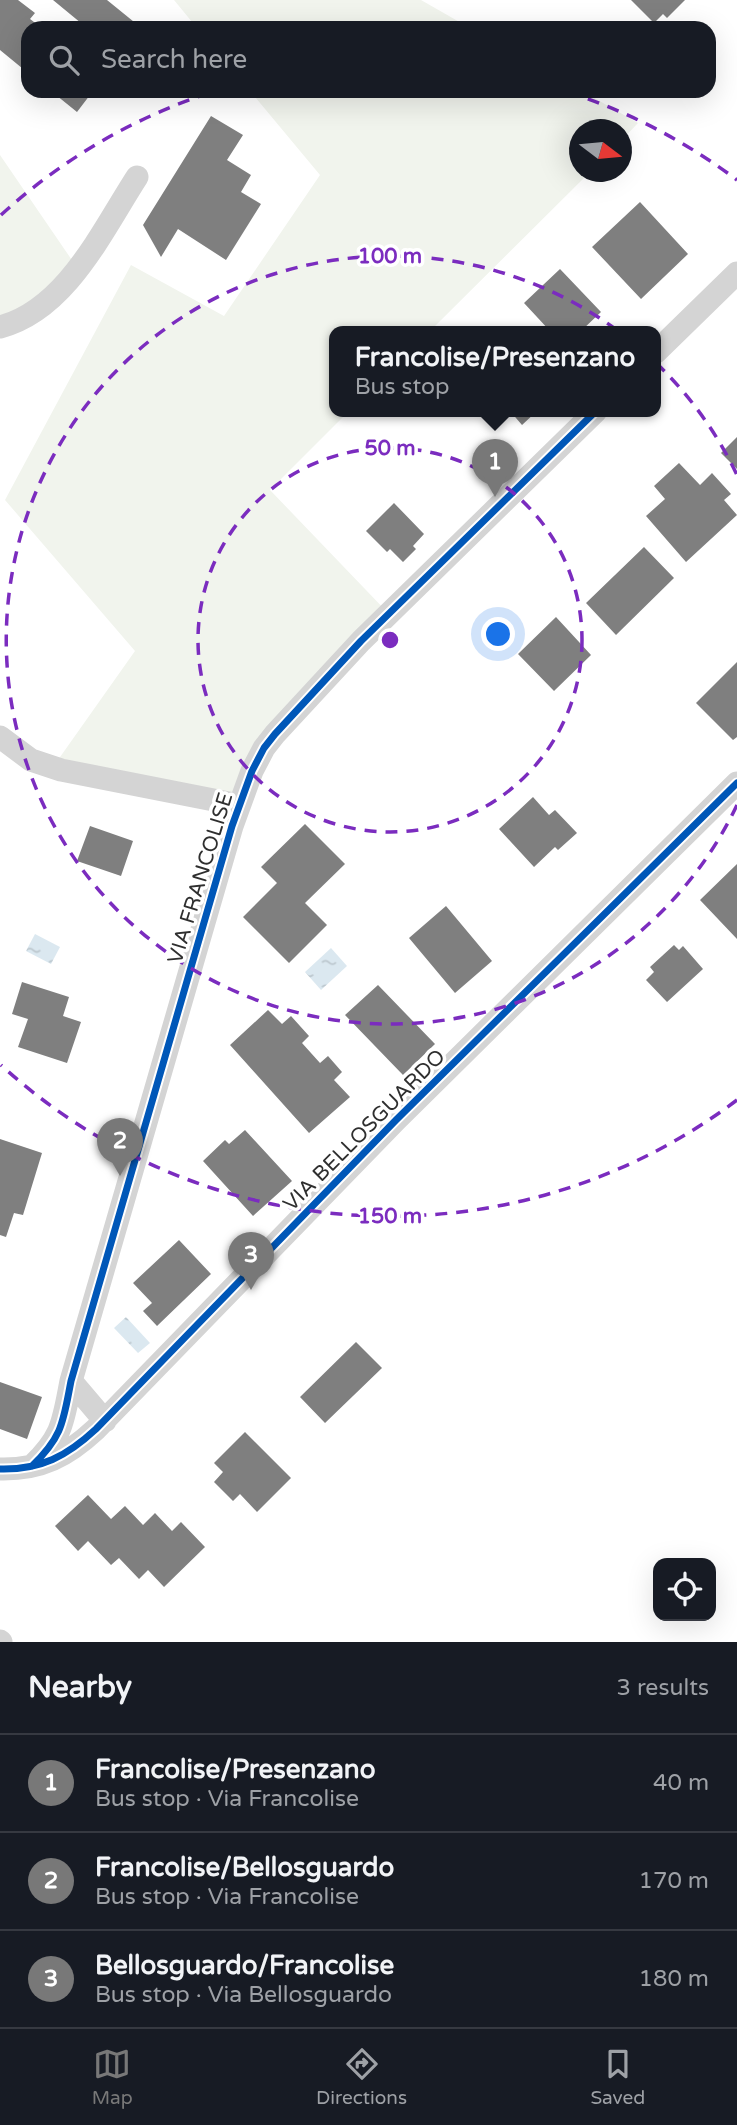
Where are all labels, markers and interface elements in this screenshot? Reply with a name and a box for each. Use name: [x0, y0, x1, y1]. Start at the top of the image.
search box: [21, 21, 716, 98]
icon: search: [45, 41, 83, 79]
text: Search here: [101, 44, 247, 75]
north arrow: [569, 119, 632, 182]
text: 100 m: [358, 244, 422, 269]
popup: [329, 326, 661, 417]
text: Francolise/Presenzano: [355, 342, 635, 373]
text: Bus stop: [355, 373, 450, 401]
text: 50 m: [364, 436, 416, 461]
pin: 1: [472, 439, 518, 497]
your location: [481, 617, 515, 651]
centre of rings: [378, 628, 402, 652]
street label: VIA FRANCOLISE: [163, 790, 238, 967]
street label: VIA BELLOSGUARDO: [278, 1044, 450, 1216]
pin: 2: [97, 1118, 143, 1176]
text: 150 m: [358, 1204, 422, 1229]
pin: 3: [228, 1232, 274, 1290]
map controls: [653, 1558, 716, 1621]
button: locate: [653, 1558, 716, 1621]
text: Nearby: [28, 1669, 132, 1706]
text: 3 results: [616, 1674, 709, 1702]
text: Francolise/Presenzano: [95, 1754, 376, 1785]
text: 1: [44, 1769, 58, 1797]
text: 40 m: [653, 1769, 709, 1797]
text: Bus stop · Via Francolise: [95, 1785, 359, 1813]
text: Francolise/Bellosguardo: [95, 1852, 394, 1883]
text: 2: [44, 1867, 58, 1895]
text: 170 m: [639, 1867, 709, 1895]
text: Bus stop · Via Francolise: [95, 1883, 359, 1911]
text: Bellosguardo/Francolise: [95, 1950, 394, 1981]
text: 3: [44, 1965, 58, 1993]
text: 180 m: [639, 1965, 709, 1993]
text: Bus stop · Via Bellosguardo: [95, 1981, 392, 2009]
tab: Map: [92, 2045, 133, 2109]
tab: Directions: [316, 2045, 407, 2109]
tab: Saved: [590, 2045, 645, 2109]

